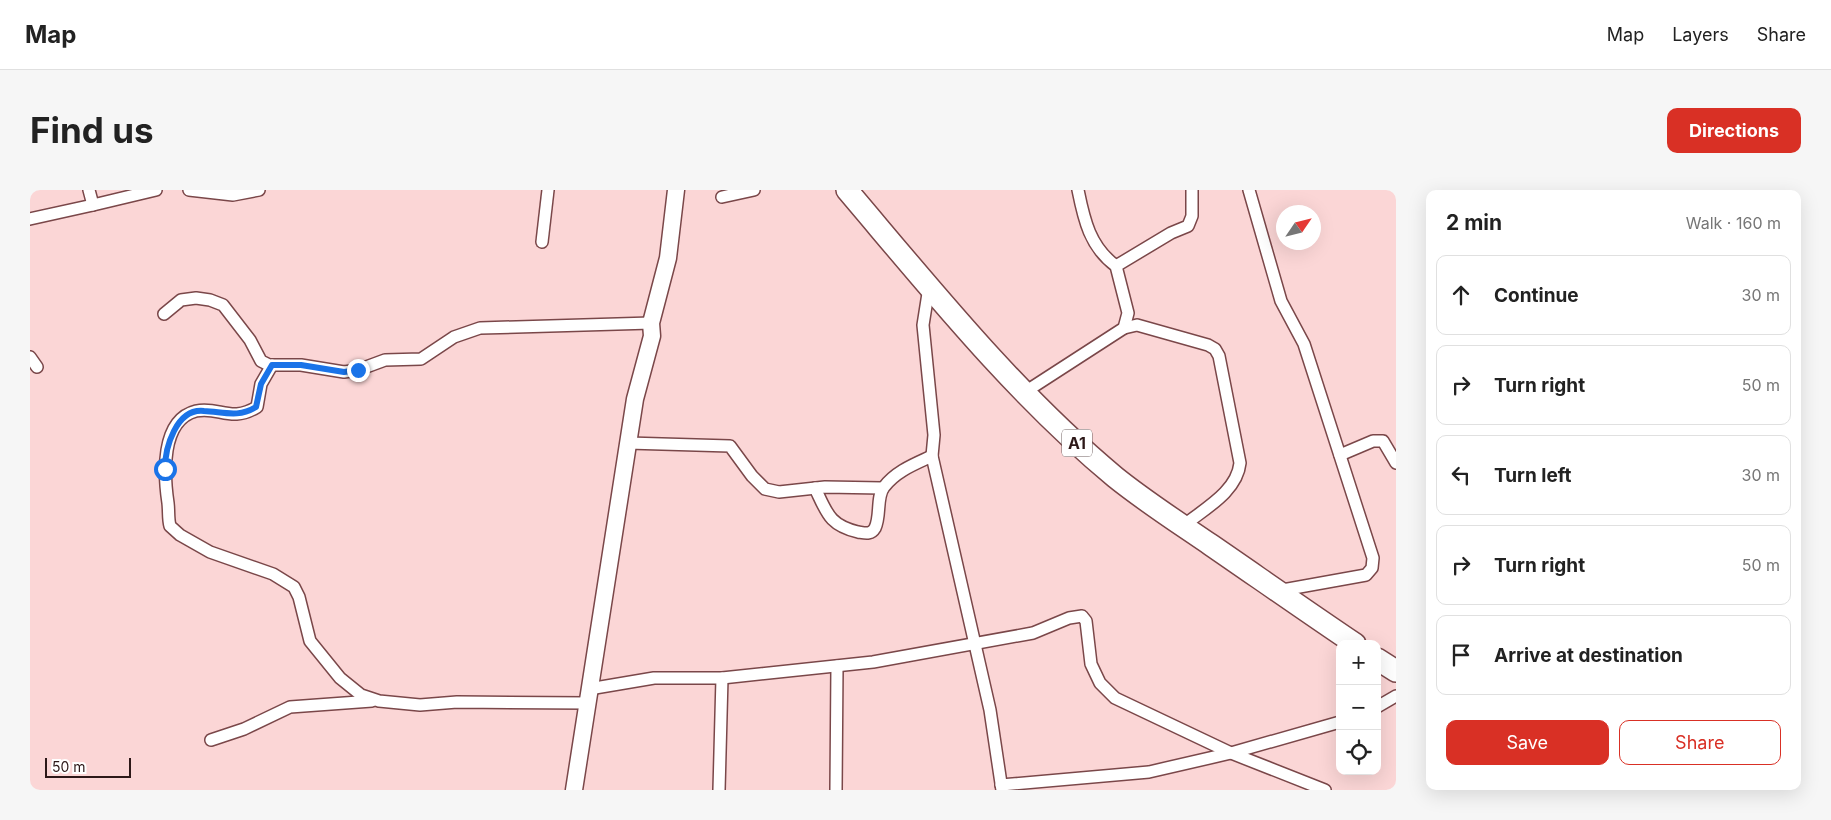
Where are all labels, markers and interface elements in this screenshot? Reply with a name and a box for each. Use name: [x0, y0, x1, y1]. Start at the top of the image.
text: Map: [25, 20, 76, 49]
text: Map: [1607, 24, 1644, 45]
text: Layers: [1672, 24, 1729, 45]
text: Share: [1757, 24, 1806, 45]
button: Directions: [1667, 108, 1801, 153]
text: Find us: [30, 109, 154, 151]
north arrow: [1276, 205, 1321, 250]
text: 2 min: [1446, 210, 1502, 235]
text: Walk · 160 m: [1686, 213, 1781, 233]
icon: ahead: [1447, 281, 1475, 309]
text: Continue: [1494, 284, 1579, 307]
text: 30 m: [1742, 285, 1780, 305]
route end: [347, 359, 370, 382]
icon: right: [1447, 371, 1475, 399]
text: Turn right: [1494, 374, 1585, 397]
text: 50 m: [1742, 375, 1780, 395]
road number: A1: [1062, 430, 1092, 456]
route start: [154, 458, 177, 481]
icon: left: [1447, 461, 1475, 489]
text: Turn left: [1494, 464, 1572, 487]
text: 30 m: [1742, 465, 1780, 485]
icon: right: [1447, 551, 1475, 579]
text: Turn right: [1494, 554, 1585, 577]
text: 50 m: [1742, 555, 1780, 575]
map controls: [1336, 640, 1381, 775]
button: +: [1336, 640, 1381, 685]
icon: arrive: [1447, 641, 1475, 669]
text: Arrive at destination: [1494, 644, 1683, 667]
button: −: [1336, 685, 1381, 730]
button: Save: [1446, 720, 1609, 765]
button: Share: [1619, 720, 1781, 765]
button: locate: [1336, 730, 1381, 775]
scale bar: [45, 755, 131, 778]
text: 50 m: [52, 758, 86, 775]

